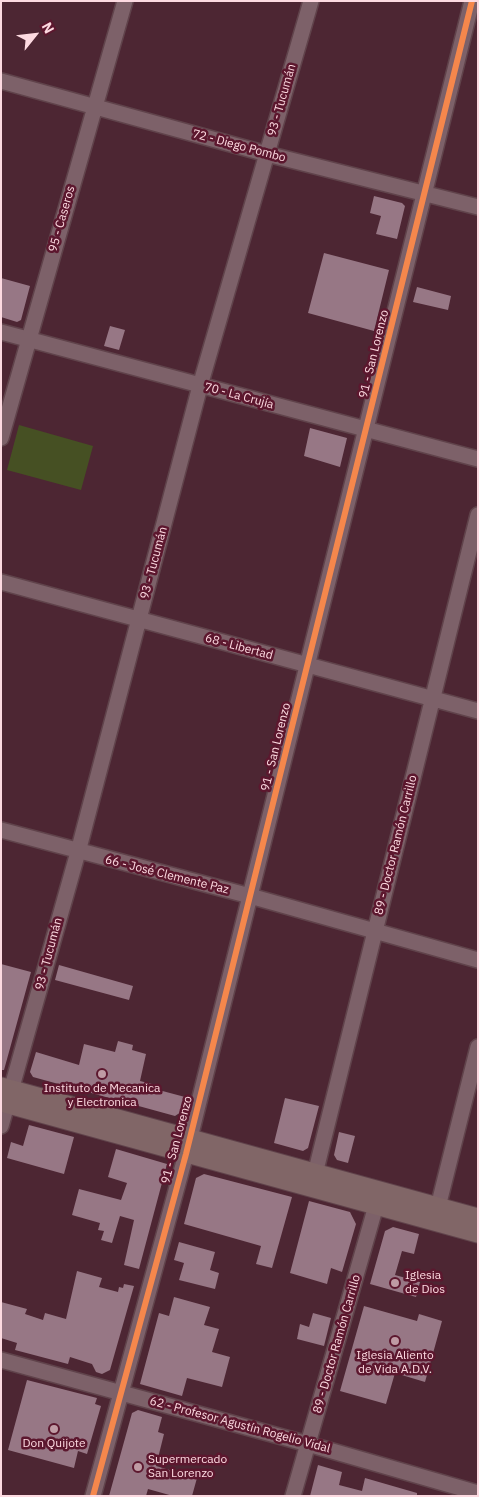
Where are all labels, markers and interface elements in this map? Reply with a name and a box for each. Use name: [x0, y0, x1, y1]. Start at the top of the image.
north arrow: [10, 10, 60, 60]
text: N: [38, 19, 58, 37]
street label: 93 - Tucumán: [265, 62, 299, 138]
street label: 72 - Diego Pombo: [191, 127, 287, 165]
street label: 95 - Caseros: [46, 184, 78, 254]
street label: 91 - San Lorenzo: [356, 308, 392, 400]
street label: 70 - La Crujía: [203, 380, 275, 412]
street label: 93 - Tucumán: [137, 525, 171, 601]
street label: 68 - Libertad: [204, 631, 274, 663]
street label: 91 - San Lorenzo: [258, 701, 294, 793]
street label: 89 - Doctor Ramón Carrillo: [372, 774, 420, 916]
street label: 66 - José Clemente Paz: [104, 853, 230, 897]
street label: 93 - Tucumán: [32, 916, 66, 992]
marker: Instituto de Mecanica y Electronica: [96, 1068, 108, 1080]
place label: Instituto de Mecanica y Electronica: [44, 1082, 160, 1110]
street label: 91 - San Lorenzo: [158, 1094, 196, 1186]
place label: Iglesia de Dios: [405, 1269, 445, 1297]
street label: 89 - Doctor Ramón Carrillo: [310, 1273, 364, 1415]
marker: Iglesia de Dios: [389, 1277, 401, 1289]
marker: Iglesia Aliento de Vida A.D.V.: [389, 1335, 401, 1347]
place label: Iglesia Aliento de Vida A.D.V.: [356, 1349, 434, 1377]
street label: 62 - Profesor Agustín Rogelio Vidal: [148, 1394, 332, 1456]
marker: Don Quijote: [48, 1423, 60, 1435]
place label: Don Quijote: [22, 1437, 86, 1451]
place label: Supermercado San Lorenzo: [148, 1453, 227, 1481]
marker: Supermercado San Lorenzo: [132, 1461, 144, 1473]

